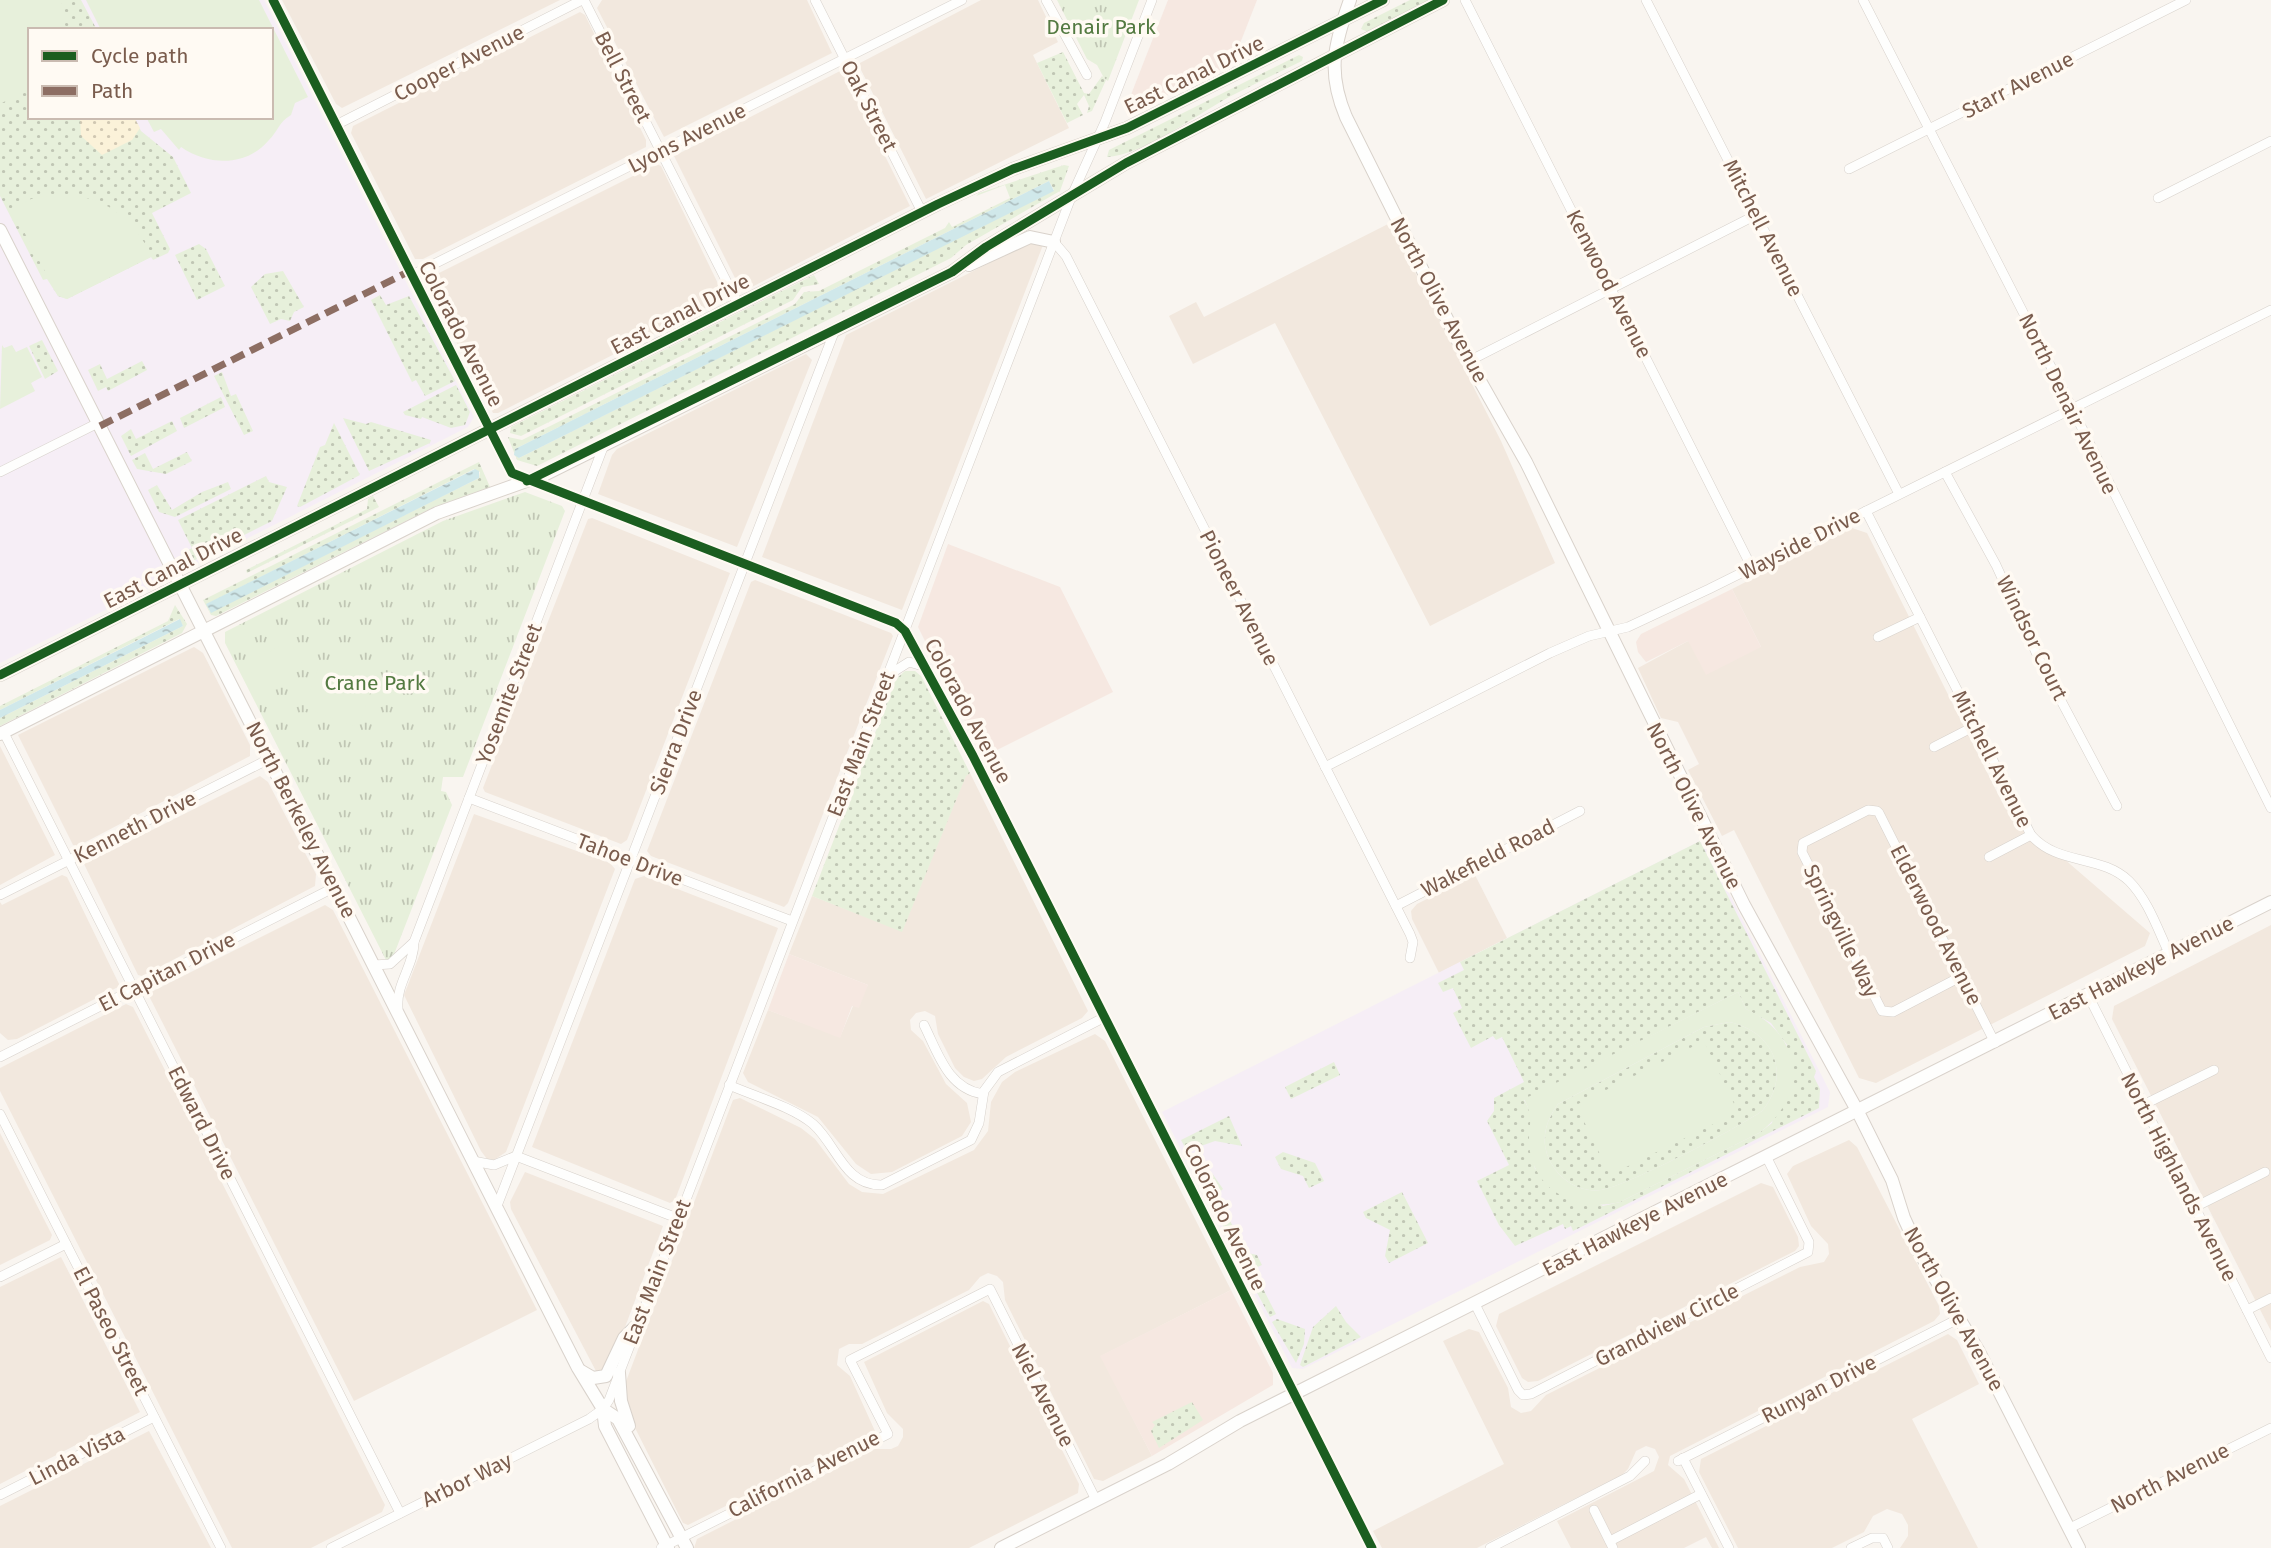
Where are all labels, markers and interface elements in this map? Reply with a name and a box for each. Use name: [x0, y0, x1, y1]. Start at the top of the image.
park label: Denair Park: [1046, 14, 1156, 40]
street label: Cooper Avenue: [389, 19, 529, 107]
street label: Bell Street: [589, 27, 657, 127]
legend: [28, 28, 273, 119]
street label: East Canal Drive: [1120, 30, 1268, 120]
text: Cycle path: [91, 43, 189, 69]
street label: Starr Avenue: [1958, 46, 2078, 124]
street label: Oak Street: [835, 56, 903, 156]
text: Path: [91, 78, 133, 104]
street label: Lyons Avenue: [624, 97, 750, 179]
street label: Mitchell Avenue: [1717, 155, 1809, 301]
street label: Kenwood Avenue: [1560, 205, 1658, 363]
street label: North Olive Avenue: [1384, 213, 1494, 387]
street label: Colorado Avenue: [413, 256, 509, 412]
street label: East Canal Drive: [606, 268, 754, 360]
street label: North Denair Avenue: [2013, 309, 2123, 499]
street label: Wayside Drive: [1735, 502, 1865, 586]
street label: East Canal Drive: [99, 522, 247, 614]
street label: Pioneer Avenue: [1194, 526, 1284, 670]
street label: Windsor Court: [1991, 571, 2074, 705]
street label: Yosemite Street: [470, 619, 548, 768]
street label: Colorado Avenue: [919, 634, 1017, 788]
street label: East Main Street: [821, 667, 901, 820]
park label: Crane Park: [325, 670, 426, 696]
street label: Sierra Drive: [644, 686, 708, 798]
street label: Mitchell Avenue: [1946, 686, 2038, 832]
street label: North Berkeley Avenue: [240, 717, 362, 923]
street label: North Olive Avenue: [1641, 718, 1747, 894]
street label: Kenneth Drive: [69, 785, 201, 869]
street label: Wakefield Road: [1417, 813, 1559, 903]
street label: Tahoe Drive: [573, 828, 687, 892]
street label: Elderwood Avenue: [1884, 840, 1988, 1010]
street label: Springville Way: [1798, 860, 1885, 1002]
street label: East Hawkeye Avenue: [2044, 910, 2238, 1026]
street label: El Capitan Drive: [94, 926, 240, 1018]
street label: Edward Drive: [162, 1062, 242, 1184]
street label: North Highlands Avenue: [2115, 1068, 2243, 1286]
street label: Colorado Avenue: [1178, 1139, 1272, 1295]
street label: East Hawkeye Avenue: [1538, 1166, 1732, 1282]
street label: East Main Street: [617, 1195, 697, 1348]
street label: North Olive Avenue: [1898, 1222, 2010, 1396]
street label: El Paseo Street: [67, 1262, 155, 1400]
street label: Grandview Circle: [1591, 1278, 1743, 1372]
street label: Niel Avenue: [1006, 1339, 1080, 1451]
street label: Runyan Drive: [1757, 1349, 1881, 1429]
street label: Linda Vista: [25, 1421, 129, 1491]
street label: California Avenue: [724, 1425, 884, 1523]
street label: North Avenue: [2106, 1437, 2234, 1519]
street label: Arbor Way: [418, 1447, 517, 1513]

